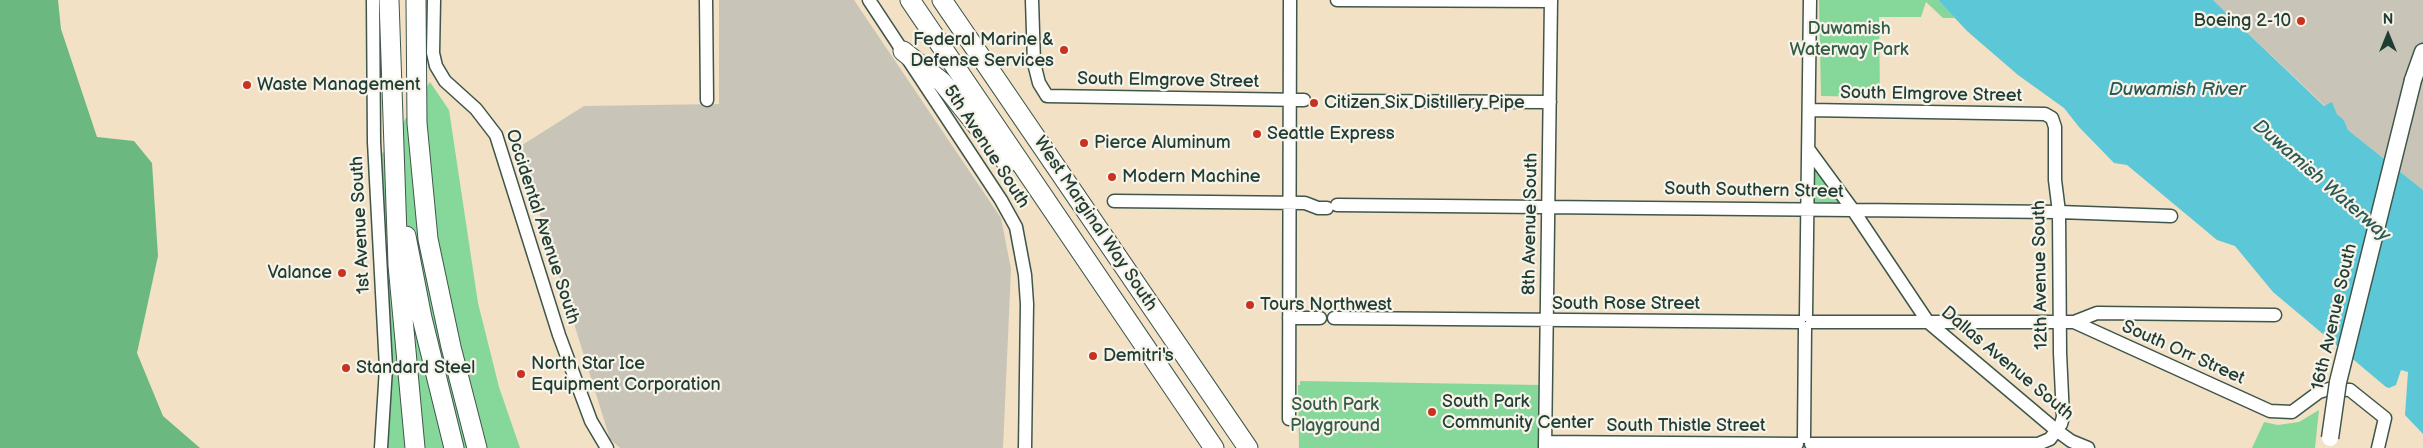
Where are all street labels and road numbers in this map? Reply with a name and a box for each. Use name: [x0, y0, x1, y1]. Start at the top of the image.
street label: South Elmgrove Street: [1077, 69, 1259, 93]
street label: 5th Avenue South: [938, 81, 1034, 213]
street label: South Elmgrove Street: [1840, 83, 2022, 107]
street label: Occidental Avenue South: [500, 127, 584, 327]
street label: West Marginal Way South: [1028, 133, 1162, 315]
street label: 8th Avenue South: [1519, 153, 1543, 295]
street label: 1st Avenue South: [347, 156, 375, 294]
street label: South Southern Street: [1664, 179, 1844, 203]
street label: 12th Avenue South: [2029, 200, 2053, 350]
street label: 16th Avenue South: [2308, 241, 2362, 393]
street label: South Rose Street: [1552, 293, 1700, 315]
street label: Dallas Avenue South: [1936, 302, 2078, 426]
street label: South Orr Street: [2118, 316, 2248, 390]
street label: South Thistle Street: [1606, 415, 1766, 437]

